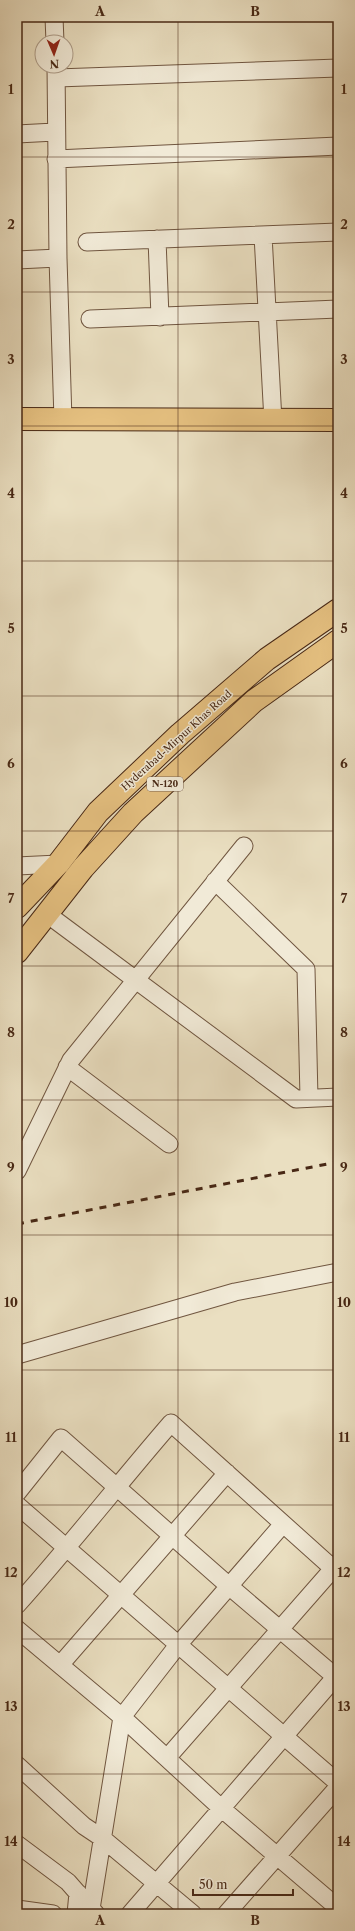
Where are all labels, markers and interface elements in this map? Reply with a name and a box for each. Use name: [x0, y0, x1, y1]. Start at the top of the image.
text: A: [94, 3, 106, 19]
text: B: [250, 3, 260, 19]
north arrow: [34, 34, 74, 74]
text: N: [49, 57, 59, 71]
text: 1: [8, 81, 14, 97]
text: 1: [341, 81, 347, 97]
text: 2: [7, 216, 15, 232]
text: 2: [340, 216, 348, 232]
text: 3: [7, 351, 15, 367]
text: 3: [340, 351, 348, 367]
text: 4: [7, 485, 15, 501]
text: 4: [340, 485, 348, 501]
text: 5: [7, 620, 15, 636]
text: 5: [340, 620, 348, 636]
street label: Hyderabad-Mirpur Khas Road: [118, 687, 234, 793]
text: 6: [7, 755, 15, 771]
text: 6: [340, 755, 348, 771]
road number: N-120: [147, 777, 183, 791]
text: 7: [8, 890, 15, 906]
text: 7: [341, 890, 348, 906]
text: 8: [7, 1024, 15, 1040]
text: 8: [340, 1024, 348, 1040]
text: 9: [7, 1159, 15, 1175]
text: 9: [340, 1159, 348, 1175]
text: 10: [4, 1294, 18, 1310]
text: 10: [337, 1294, 351, 1310]
text: 11: [5, 1429, 17, 1445]
text: 11: [338, 1429, 350, 1445]
text: 12: [4, 1564, 18, 1580]
text: 12: [337, 1564, 351, 1580]
text: 13: [4, 1698, 18, 1714]
text: 13: [337, 1698, 351, 1714]
text: 14: [4, 1833, 18, 1849]
text: 14: [337, 1833, 351, 1849]
scale bar: [193, 1871, 293, 1897]
text: 50 m: [199, 1877, 228, 1892]
text: A: [94, 1912, 106, 1928]
text: B: [250, 1912, 260, 1928]

